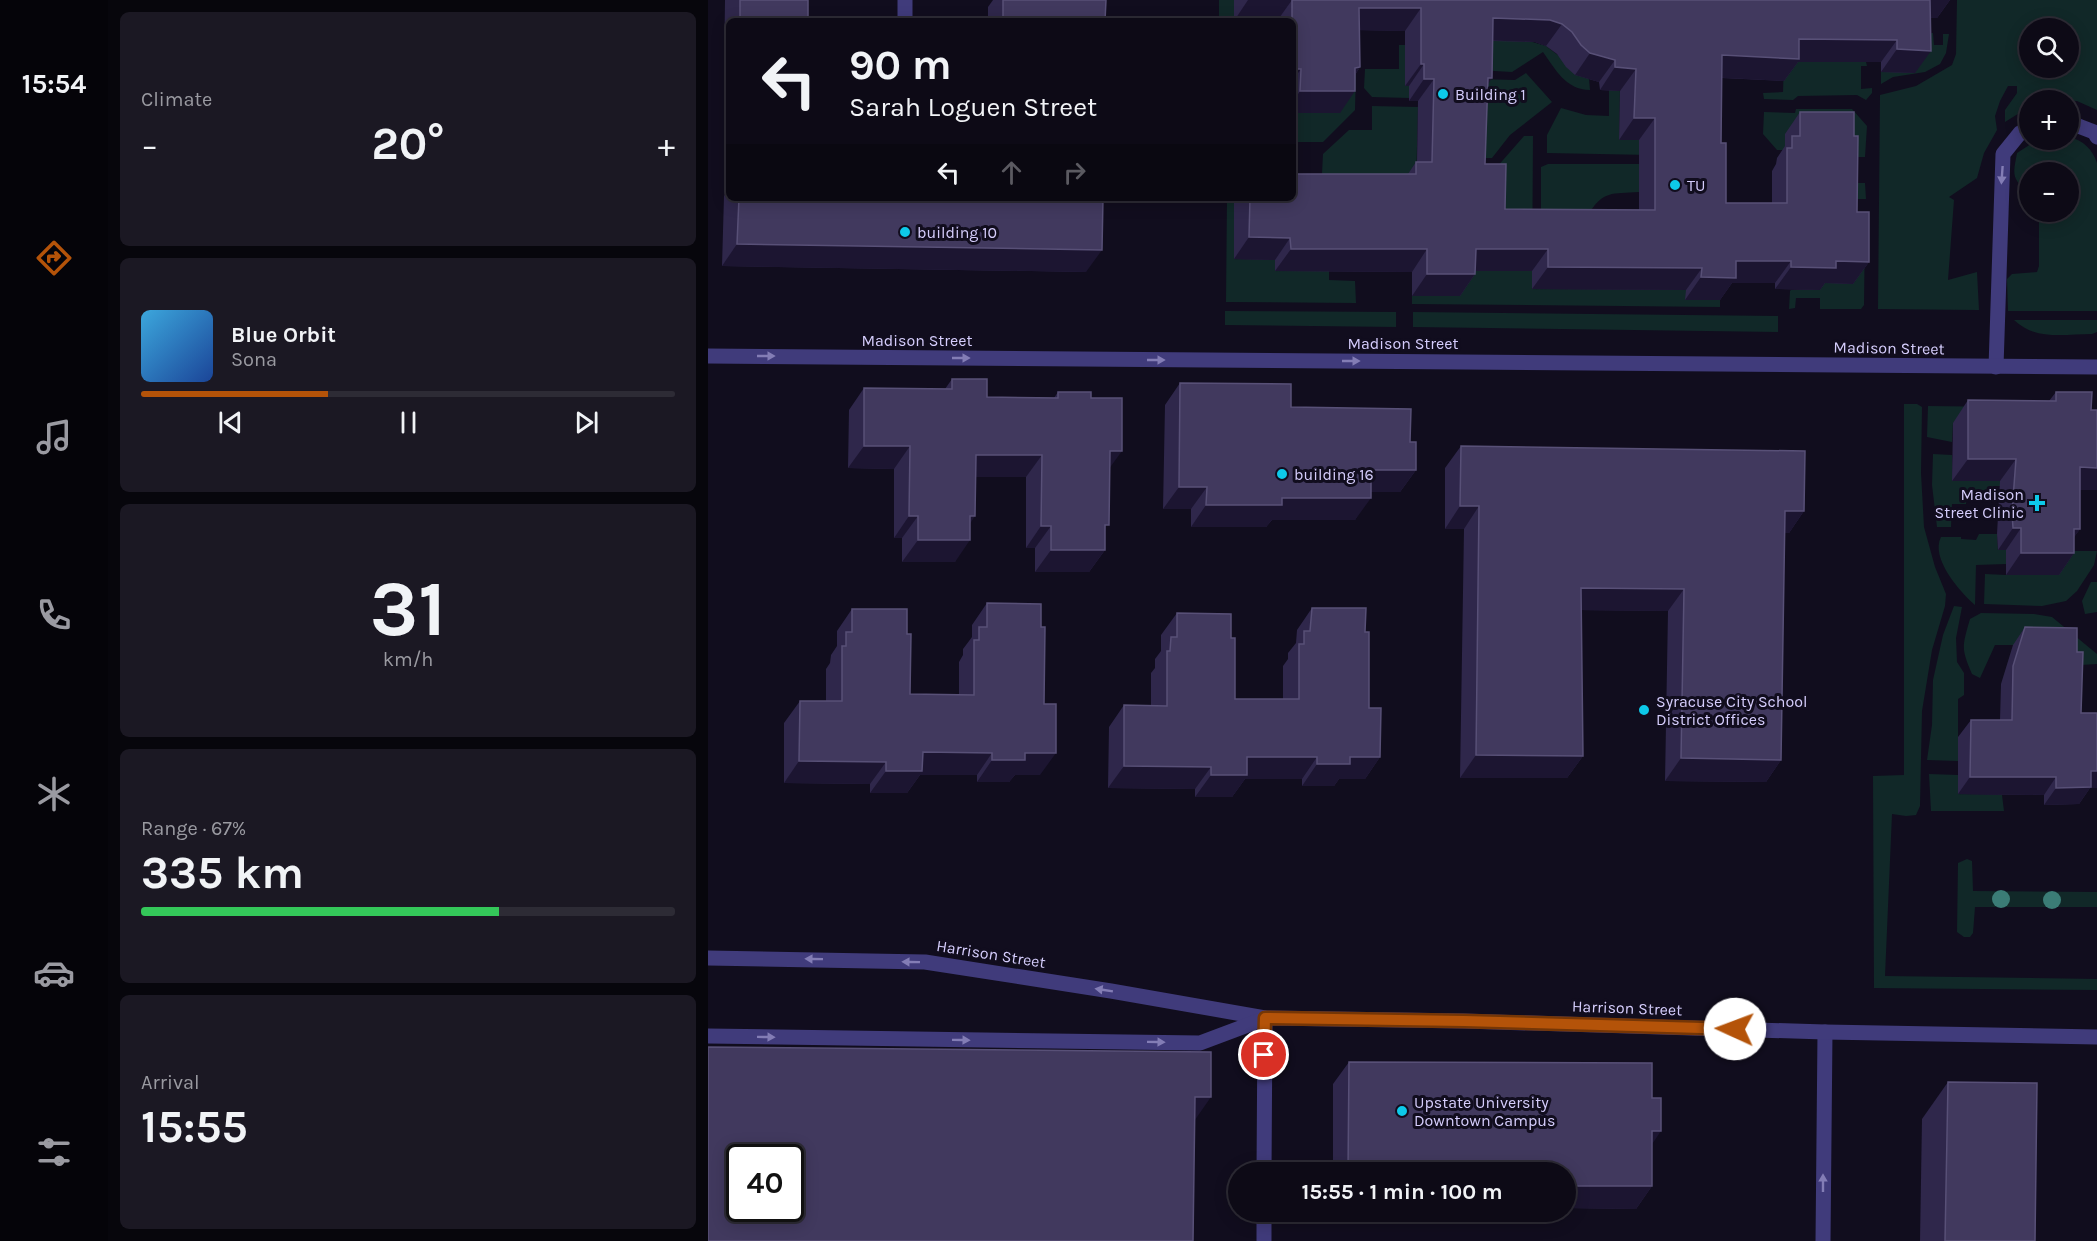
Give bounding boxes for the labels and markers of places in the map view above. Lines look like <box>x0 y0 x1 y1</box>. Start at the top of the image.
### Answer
place label: Building 1 <box>1455 85 1526 104</box>
marker: Building 1 <box>1436 87 1450 101</box>
place label: TU <box>1687 176 1705 195</box>
marker: TU <box>1668 178 1682 192</box>
place label: building 10 <box>917 223 997 242</box>
marker: building 10 <box>898 225 912 239</box>
place label: building 16 <box>1294 465 1374 484</box>
marker: building 16 <box>1275 467 1289 481</box>
place label: Madison Street Clinic <box>1935 485 2024 522</box>
marker: Madison Street Clinic <box>2028 494 2046 512</box>
place label: Syracuse City School District Offices <box>1656 692 1807 729</box>
marker: Syracuse City School District Offices <box>1637 703 1651 717</box>
pin <box>1238 1029 1289 1080</box>
place label: Upstate University Downtown Campus <box>1414 1093 1555 1130</box>
marker: Upstate University Downtown Campus <box>1395 1104 1409 1118</box>

